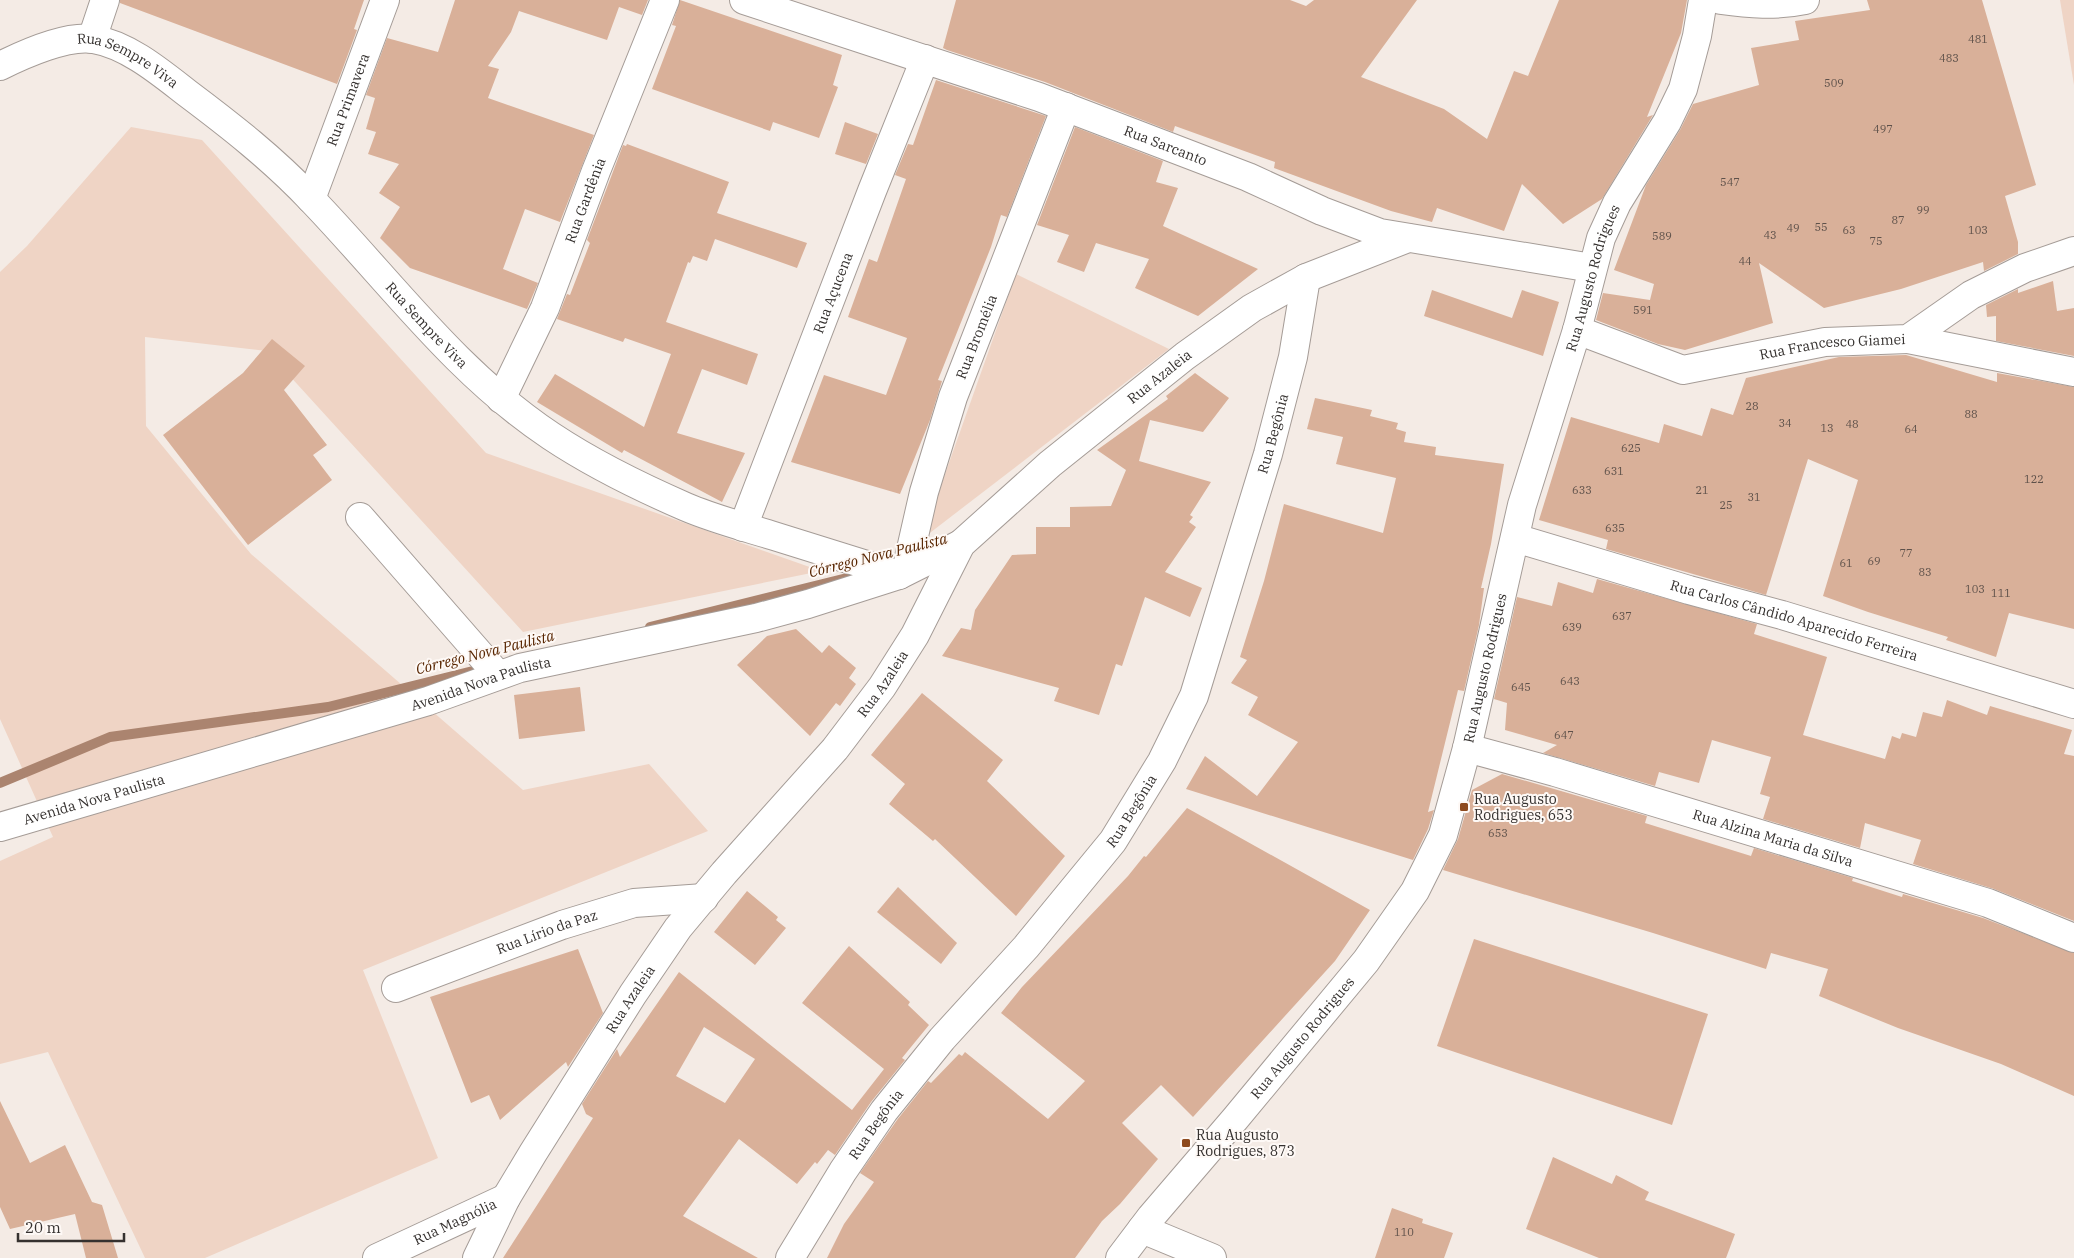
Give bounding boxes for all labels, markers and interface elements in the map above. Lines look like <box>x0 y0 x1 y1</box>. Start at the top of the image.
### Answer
street label: Rua Sempre Viva <box>77 29 182 92</box>
house number: 481 <box>1968 32 1988 46</box>
street label: Rua Primavera <box>322 50 374 149</box>
house number: 483 <box>1939 51 1959 65</box>
house number: 509 <box>1824 76 1844 90</box>
street label: Rua Sarcanto <box>1121 121 1210 170</box>
house number: 497 <box>1873 122 1893 136</box>
street label: Rua Gardênia <box>561 155 610 246</box>
house number: 547 <box>1720 175 1740 189</box>
street label: Rua Augusto Rodrigues <box>1562 201 1624 354</box>
house number: 99 <box>1916 203 1930 217</box>
house number: 87 <box>1891 213 1905 227</box>
house number: 55 <box>1814 220 1828 234</box>
house number: 49 <box>1786 221 1800 235</box>
house number: 63 <box>1842 223 1856 237</box>
house number: 103 <box>1968 223 1988 237</box>
house number: 43 <box>1763 228 1777 242</box>
house number: 589 <box>1652 229 1672 243</box>
house number: 75 <box>1869 234 1883 248</box>
street label: Rua Açucena <box>809 249 857 336</box>
house number: 44 <box>1738 254 1752 268</box>
street label: Rua Sempre Viva <box>382 278 472 372</box>
street label: Rua Bromélia <box>952 291 1001 382</box>
house number: 591 <box>1633 303 1653 317</box>
street label: Rua Francesco Giamei <box>1758 330 1906 364</box>
street label: Rua Azaleia <box>1124 345 1195 408</box>
street label: Rua Begônia <box>1253 391 1292 476</box>
house number: 28 <box>1745 399 1759 413</box>
house number: 88 <box>1964 407 1978 421</box>
house number: 34 <box>1778 416 1792 430</box>
house number: 48 <box>1845 417 1859 431</box>
house number: 13 <box>1820 421 1834 435</box>
house number: 64 <box>1904 422 1918 436</box>
house number: 625 <box>1621 441 1641 455</box>
house number: 631 <box>1604 464 1624 478</box>
house number: 122 <box>2024 472 2044 486</box>
house number: 633 <box>1572 483 1592 497</box>
house number: 21 <box>1695 483 1709 497</box>
house number: 31 <box>1747 490 1761 504</box>
house number: 25 <box>1719 498 1733 512</box>
house number: 635 <box>1605 521 1625 535</box>
water label: Córrego Nova Paulista <box>807 528 950 581</box>
house number: 77 <box>1899 546 1913 560</box>
house number: 69 <box>1867 554 1881 568</box>
house number: 61 <box>1839 556 1853 570</box>
house number: 83 <box>1918 565 1932 579</box>
street label: Rua Carlos Cândido Aparecido Ferreira <box>1668 576 1920 665</box>
house number: 103 <box>1965 582 1985 596</box>
house number: 111 <box>1991 586 2011 600</box>
street label: Rua Augusto Rodrigues <box>1459 591 1511 745</box>
house number: 637 <box>1612 609 1632 623</box>
house number: 639 <box>1562 620 1582 634</box>
water label: Córrego Nova Paulista <box>414 625 557 678</box>
street label: Rua Azaleia <box>853 647 912 721</box>
street label: Avenida Nova Paulista <box>409 653 553 715</box>
house number: 643 <box>1560 674 1580 688</box>
house number: 645 <box>1511 680 1531 694</box>
house number: 647 <box>1554 728 1574 742</box>
street label: Avenida Nova Paulista <box>21 770 167 829</box>
street label: Rua Begônia <box>1102 771 1161 851</box>
place label: Rua Augusto Rodrigues, 653 <box>1474 790 1573 824</box>
marker: Rua Augusto Rodrigues, 653 <box>1458 801 1470 813</box>
street label: Rua Alzina Maria da Silva <box>1691 805 1856 871</box>
house number: 653 <box>1488 826 1508 840</box>
street label: Rua Lírio da Paz <box>494 906 600 958</box>
street label: Rua Azaleia <box>602 962 659 1037</box>
street label: Rua Augusto Rodrigues <box>1247 973 1358 1102</box>
street label: Rua Begônia <box>845 1085 907 1163</box>
place label: Rua Augusto Rodrigues, 873 <box>1196 1126 1295 1160</box>
marker: Rua Augusto Rodrigues, 873 <box>1180 1137 1192 1149</box>
street label: Rua Magnólia <box>411 1195 500 1249</box>
scale bar <box>18 1210 124 1242</box>
text: 20 m <box>25 1218 61 1237</box>
house number: 110 <box>1394 1225 1414 1239</box>

